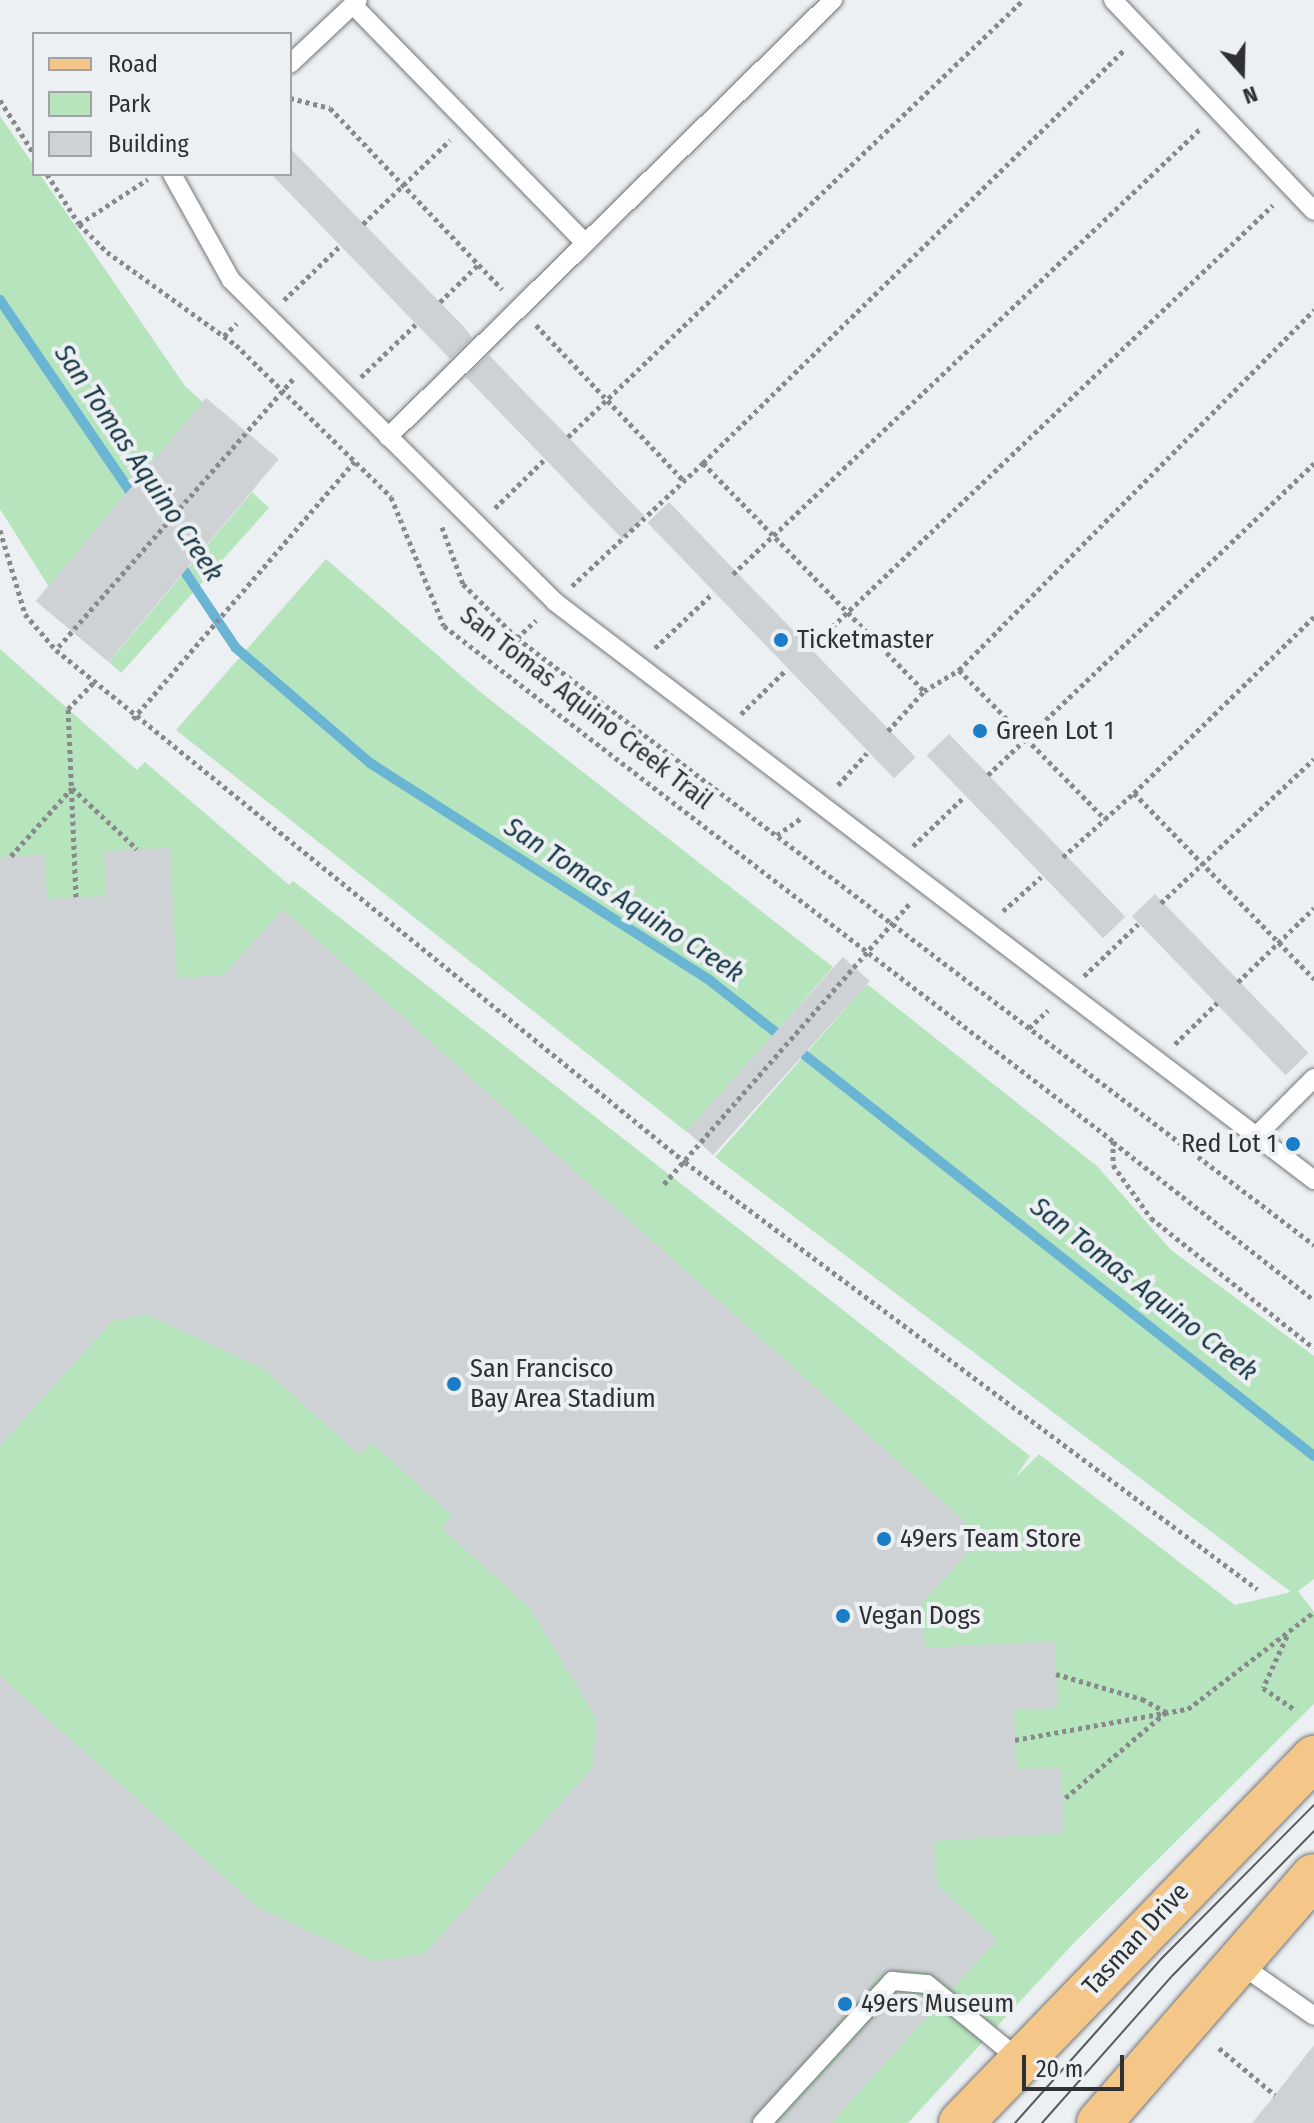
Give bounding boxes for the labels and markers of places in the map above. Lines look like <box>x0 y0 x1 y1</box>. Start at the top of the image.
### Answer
place label: Ticketmaster <box>797 624 934 656</box>
marker: Ticketmaster <box>772 631 790 649</box>
place label: Green Lot 1 <box>996 715 1114 747</box>
marker: Green Lot 1 <box>971 722 989 740</box>
place label: Red Lot 1 <box>1181 1128 1277 1160</box>
marker: Red Lot 1 <box>1284 1135 1302 1153</box>
place label: San Francisco Bay Area Stadium <box>470 1353 656 1414</box>
marker: San Francisco Bay Area Stadium <box>445 1375 463 1393</box>
place label: 49ers Team Store <box>900 1523 1081 1555</box>
marker: 49ers Team Store <box>875 1530 893 1548</box>
place label: Vegan Dogs <box>859 1600 981 1632</box>
marker: Vegan Dogs <box>834 1607 852 1625</box>
place label: 49ers Museum <box>861 1988 1014 2020</box>
marker: 49ers Museum <box>836 1995 854 2013</box>

